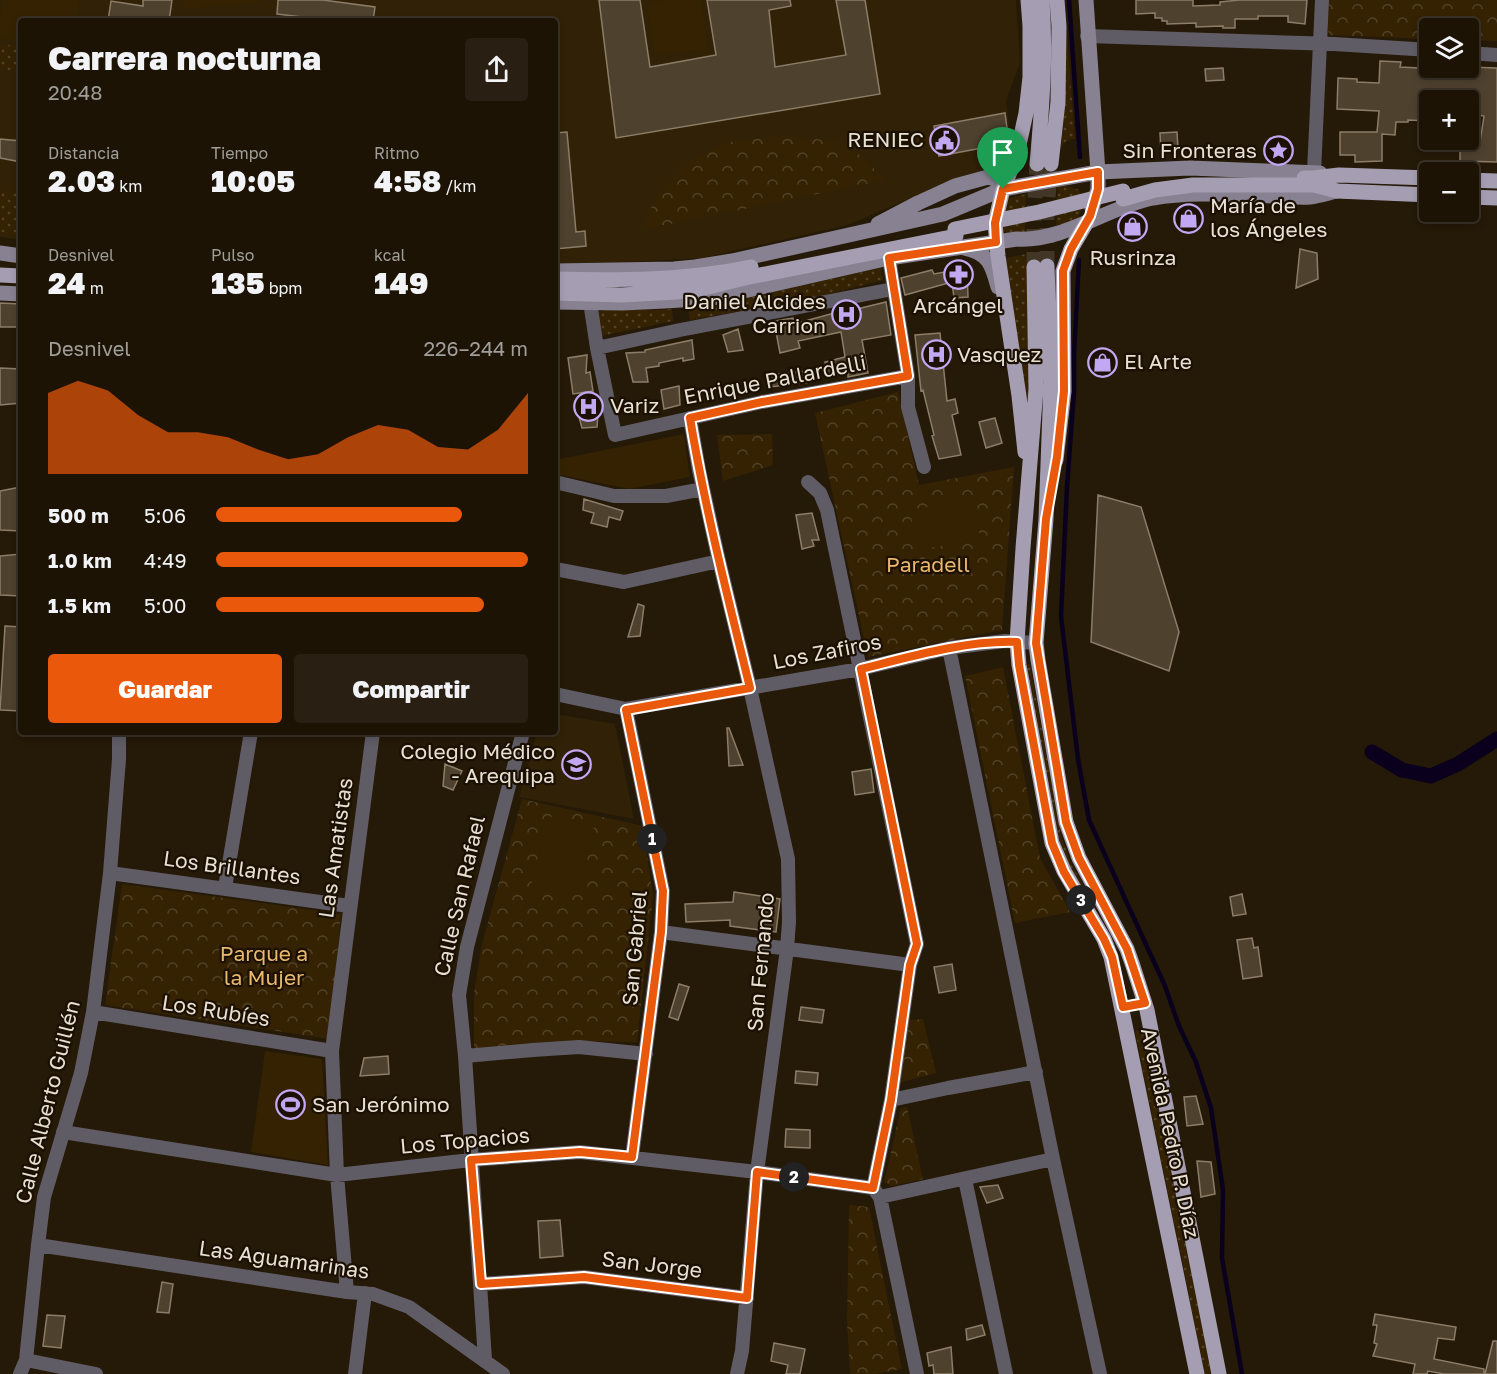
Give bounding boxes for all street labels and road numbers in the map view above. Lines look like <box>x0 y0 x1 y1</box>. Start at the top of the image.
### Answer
street label: Enrique Pallardelli <box>681 349 868 409</box>
street label: Los Zafiros <box>770 628 883 674</box>
street label: Las Amatistas <box>312 776 358 920</box>
street label: Calle San Rafael <box>428 813 490 979</box>
street label: Los Brillantes <box>162 845 302 890</box>
street label: San Gabriel <box>616 889 652 1007</box>
street label: San Fernando <box>741 891 779 1032</box>
street label: Los Rubíes <box>160 989 272 1031</box>
street label: Calle Alberto Guillén <box>9 997 85 1206</box>
street label: Avenida Pedro P. Díaz <box>1136 1025 1206 1240</box>
street label: Los Topacios <box>399 1121 531 1159</box>
street label: Las Aguamarinas <box>197 1234 371 1284</box>
street label: San Jorge <box>601 1245 704 1283</box>

